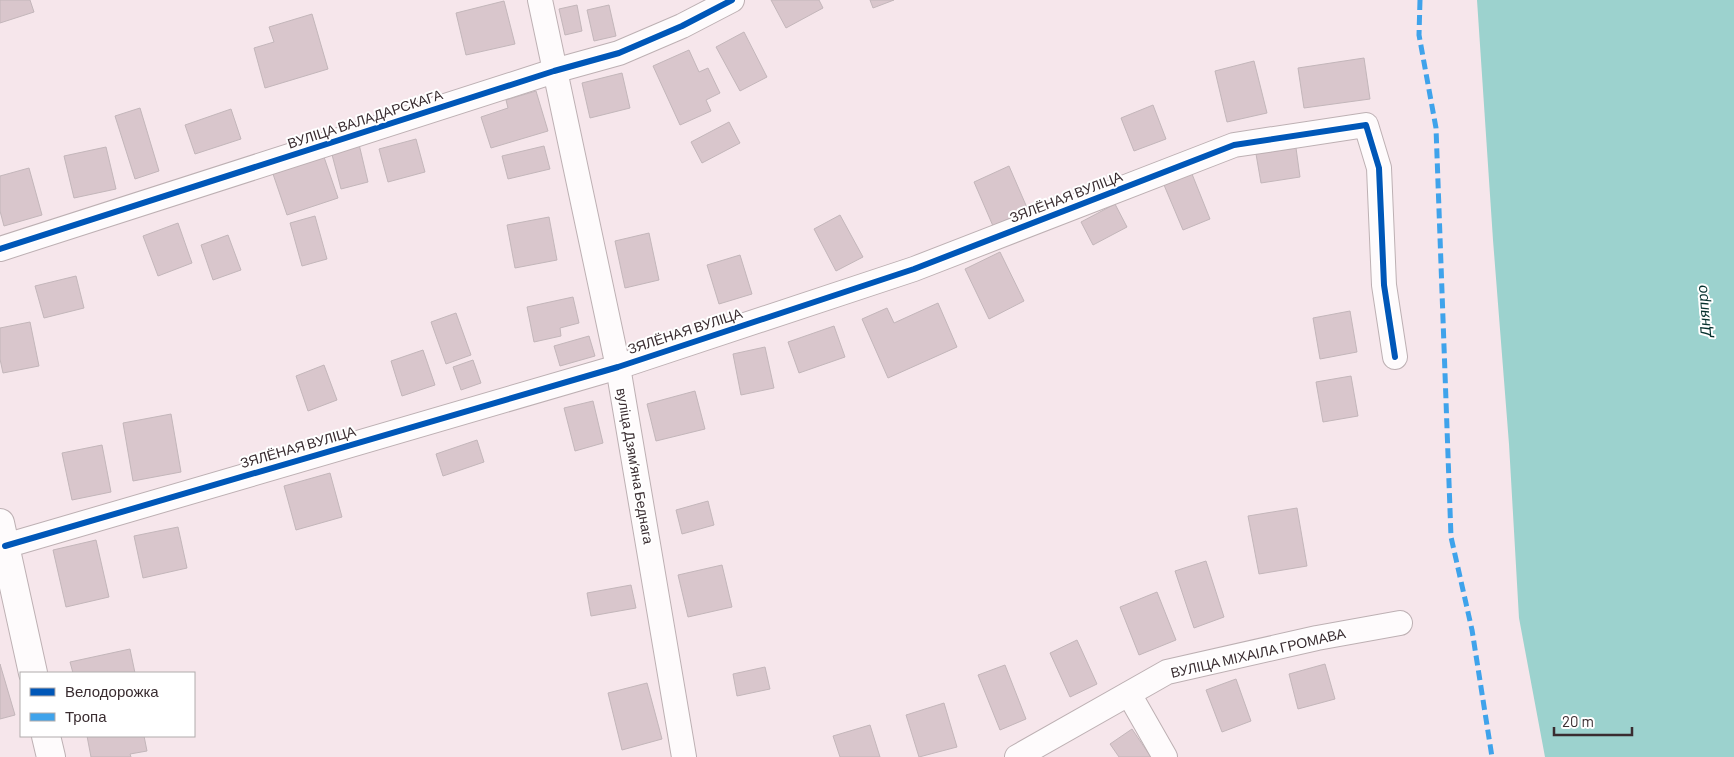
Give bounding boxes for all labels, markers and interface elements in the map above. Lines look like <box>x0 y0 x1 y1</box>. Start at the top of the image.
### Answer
street label: ВУЛІЦА ВАЛАДАРСКАГА <box>285 85 445 152</box>
street label: ЗЯЛЁНАЯ ВУЛІЦА <box>1007 167 1125 226</box>
water label: Дняпро <box>1692 285 1714 340</box>
street label: ЗЯЛЁНАЯ ВУЛІЦА <box>625 304 745 357</box>
street label: вуліца Дзямʼяна Беднага <box>613 387 658 545</box>
street label: ЗЯЛЁНАЯ ВУЛІЦА <box>238 422 358 471</box>
street label: ВУЛІЦА МІХАІЛА ГРОМАВА <box>1169 624 1348 681</box>
legend <box>20 672 195 737</box>
text: Велодорожка <box>65 682 159 700</box>
scale bar <box>1554 704 1632 736</box>
text: Тропа <box>65 707 107 725</box>
text: 20 m <box>1562 712 1594 730</box>

